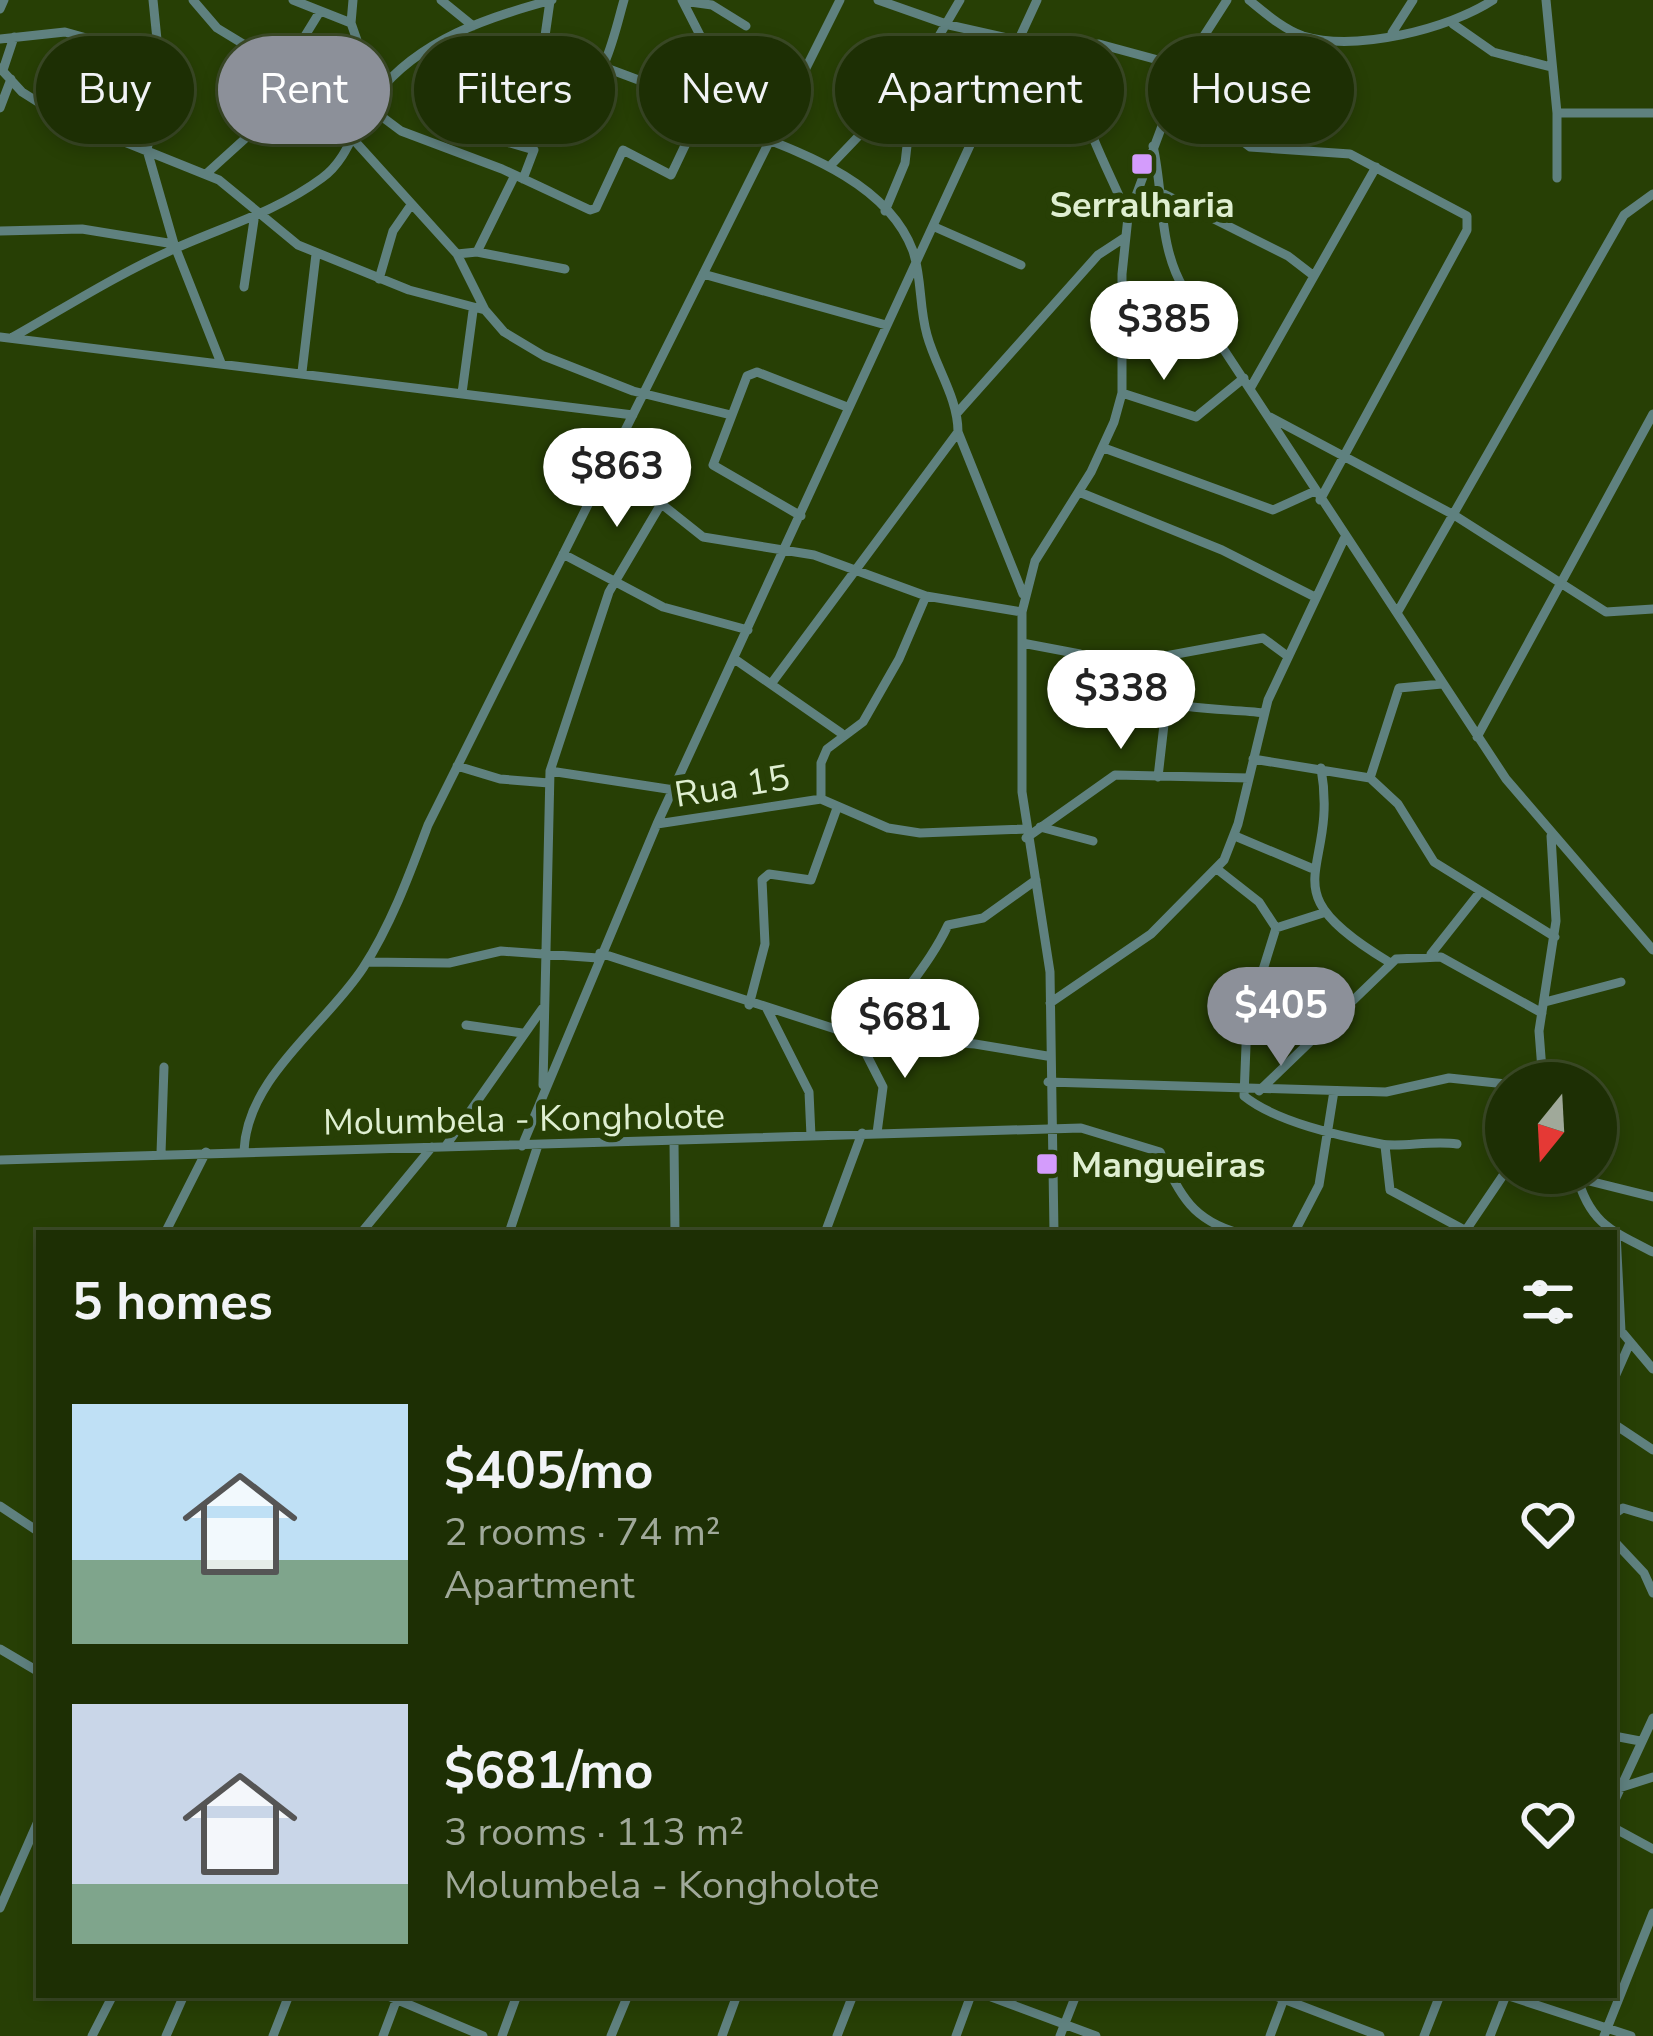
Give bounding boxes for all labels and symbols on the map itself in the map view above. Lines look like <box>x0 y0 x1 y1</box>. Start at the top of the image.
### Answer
marker: Serralharia <box>1129 151 1155 177</box>
place label: Serralharia <box>1049 181 1235 230</box>
pin: $385 <box>1093 281 1235 383</box>
pin: $863 <box>546 428 688 530</box>
pin: $338 <box>1050 650 1192 752</box>
street label: Rua 15 <box>671 753 793 820</box>
pin: $405 <box>1210 967 1352 1069</box>
pin: $681 <box>834 979 976 1081</box>
north arrow <box>1485 1062 1617 1194</box>
street label: Molumbela - Kongholote <box>323 1091 725 1148</box>
place label: Mangueiras <box>1071 1141 1265 1190</box>
marker: Mangueiras <box>1034 1151 1060 1177</box>

